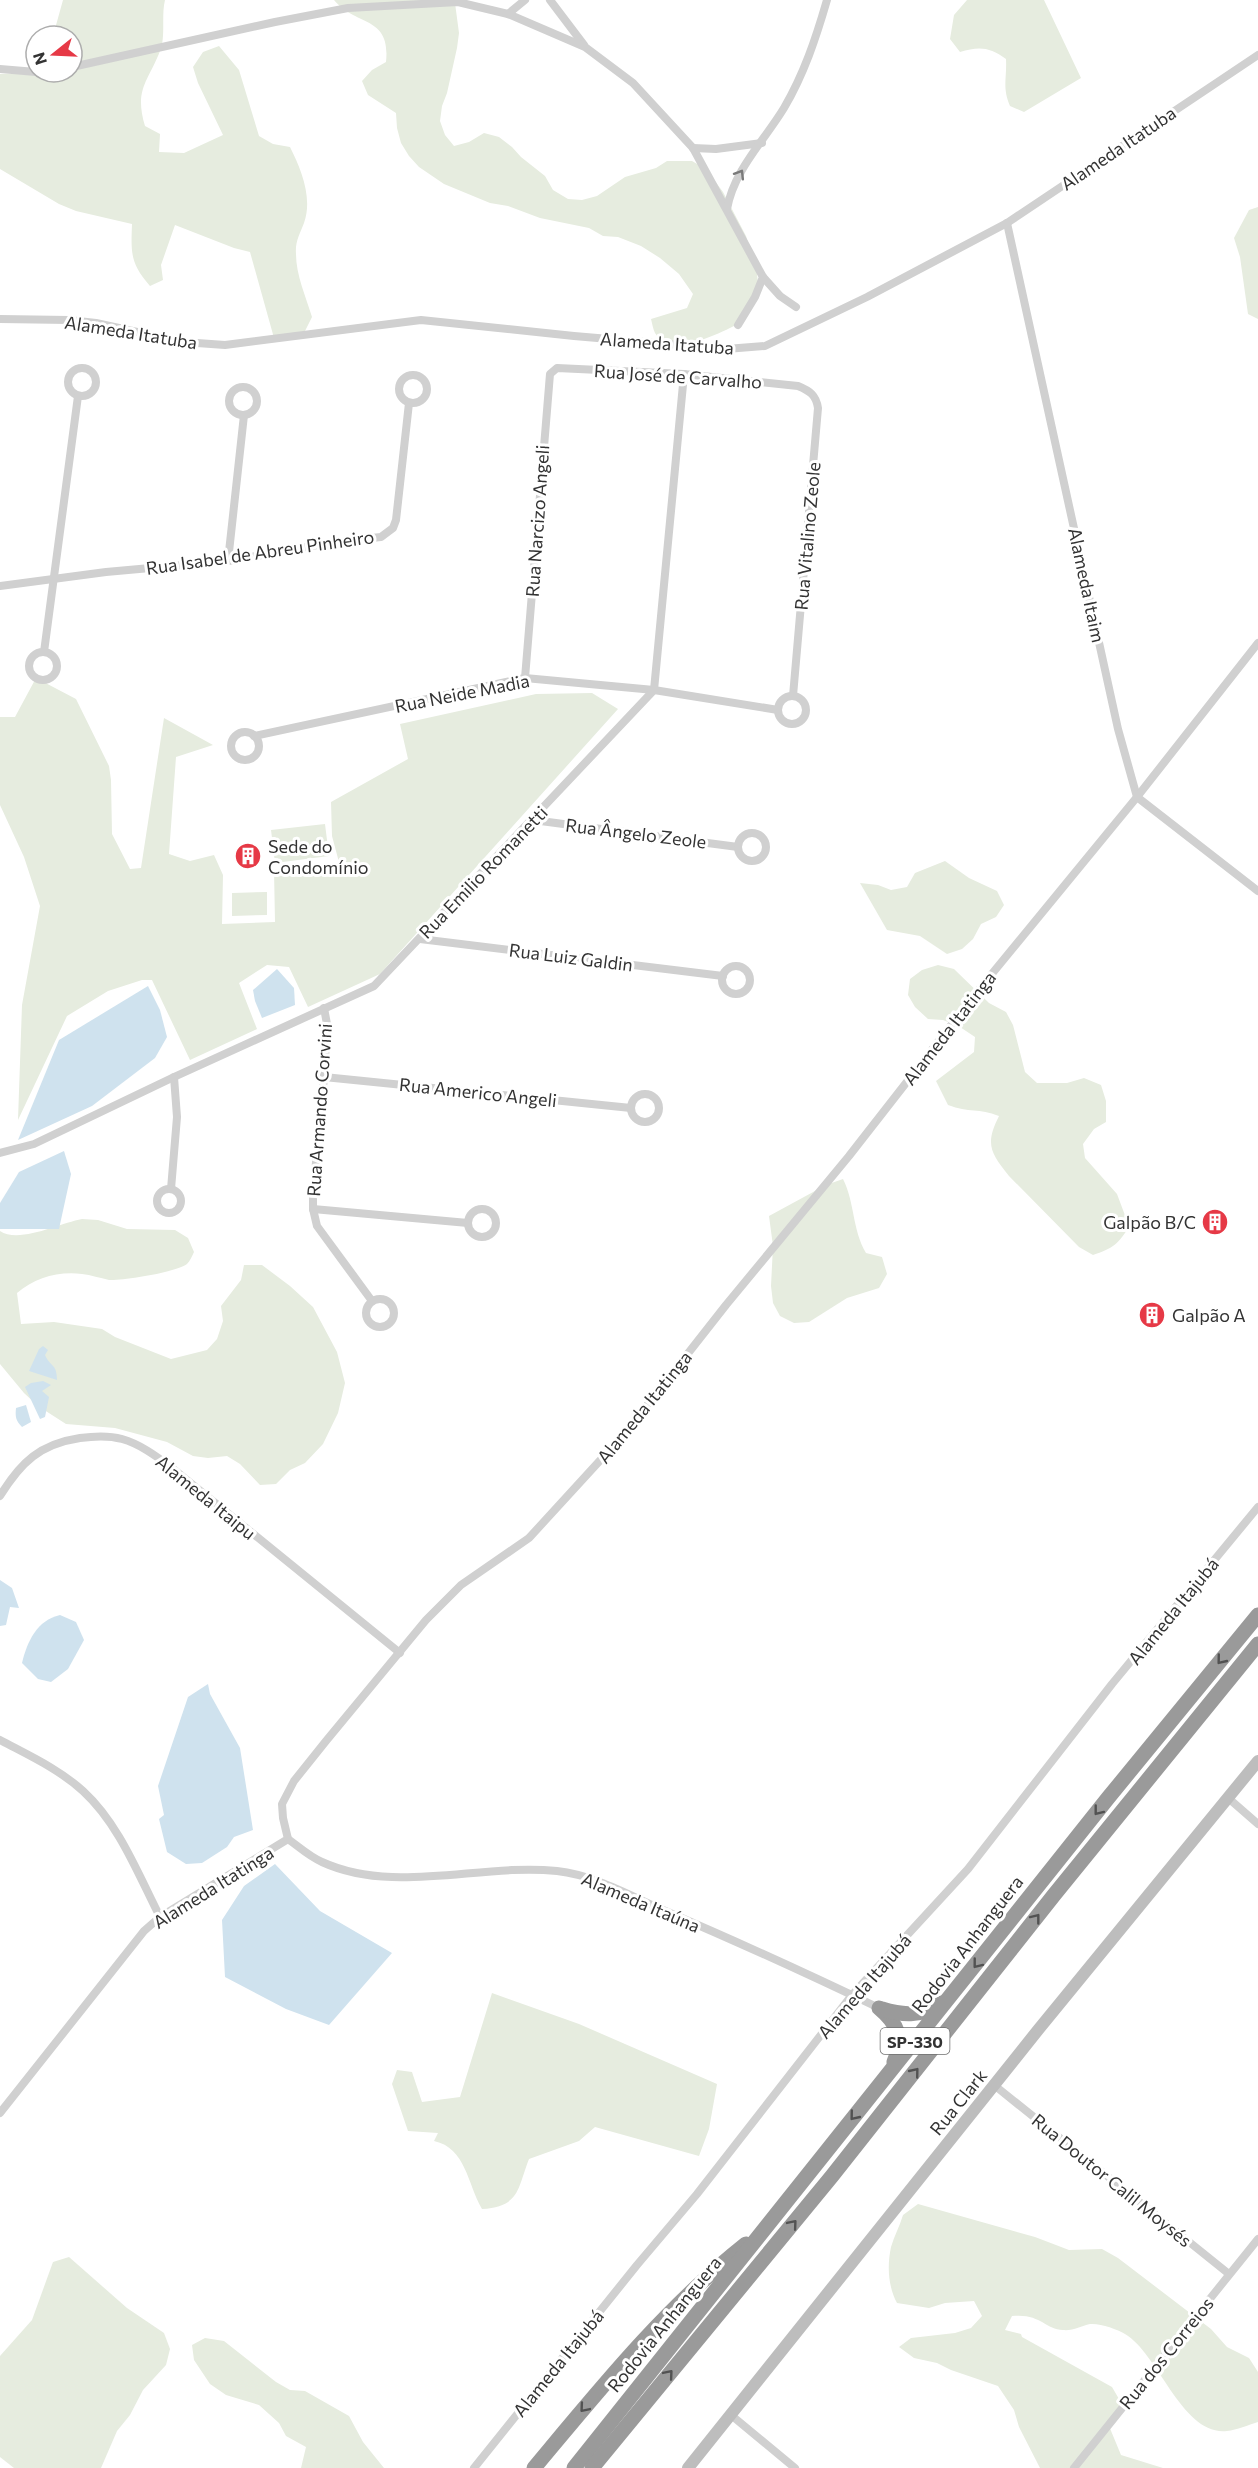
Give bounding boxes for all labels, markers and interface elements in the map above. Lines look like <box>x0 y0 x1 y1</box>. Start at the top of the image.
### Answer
north arrow <box>24 24 84 84</box>
text: N <box>28 50 50 67</box>
street label: Alameda Itatuba <box>1056 101 1180 195</box>
one-way arrow <box>733 170 745 180</box>
street label: Alameda Itatuba <box>63 311 199 353</box>
street label: Alameda Itatuba <box>599 327 735 359</box>
street label: Rua José de Carvalho <box>593 359 763 393</box>
street label: Rua Narcizo Angeli <box>521 444 553 598</box>
street label: Rua Vitalino Zeole <box>790 461 824 611</box>
street label: Rua Isabel de Abreu Pinheiro <box>144 525 376 579</box>
street label: Alameda Itaim <box>1064 525 1110 645</box>
street label: Rua Neide Madia <box>393 669 531 717</box>
street label: Rua Emilio Romanetti <box>414 801 552 943</box>
street label: Rua Ângelo Zeole <box>564 813 708 853</box>
place label: Sede do Condomínio <box>268 835 369 878</box>
building icon: Sede do Condomínio <box>233 841 263 871</box>
street label: Rua Luiz Galdin <box>508 938 634 976</box>
street label: Alameda Itatinga <box>898 967 1000 1089</box>
street label: Rua Armando Corvini <box>302 1023 336 1197</box>
street label: Rua Americo Angeli <box>398 1073 558 1111</box>
building icon: Galpão B/C <box>1200 1207 1230 1237</box>
place label: Galpão B/C <box>1103 1211 1196 1233</box>
building icon: Galpão A <box>1137 1300 1167 1330</box>
place label: Galpão A <box>1172 1304 1246 1326</box>
street label: Alameda Itatinga <box>592 1346 696 1468</box>
street label: Alameda Itaipu <box>152 1450 260 1544</box>
street label: Alameda Itajubá <box>1123 1553 1223 1669</box>
one-way arrow <box>1217 1653 1228 1664</box>
one-way arrow <box>1094 1804 1105 1815</box>
street label: Alameda Itatinga <box>149 1841 277 1933</box>
street label: Alameda Itaúna <box>578 1867 704 1937</box>
street label: Rodovia Anhanguera <box>907 1871 1027 2017</box>
one-way arrow <box>1028 1914 1039 1925</box>
street label: Alameda Itajubá <box>813 1929 915 2043</box>
one-way arrow <box>973 1957 984 1968</box>
road number: SP-330 <box>880 2028 950 2054</box>
street label: Rua Clark <box>925 2065 991 2139</box>
one-way arrow <box>908 2068 919 2079</box>
one-way arrow <box>851 2109 862 2120</box>
street label: Rua Doutor Calil Moysés <box>1028 2109 1196 2251</box>
one-way arrow <box>786 2220 797 2231</box>
street label: Rodovia Anhanguera <box>602 2252 726 2396</box>
street label: Rua dos Correios <box>1114 2293 1218 2413</box>
street label: Alameda Itajubá <box>508 2305 608 2421</box>
one-way arrow <box>661 2370 672 2381</box>
one-way arrow <box>580 2401 591 2412</box>

